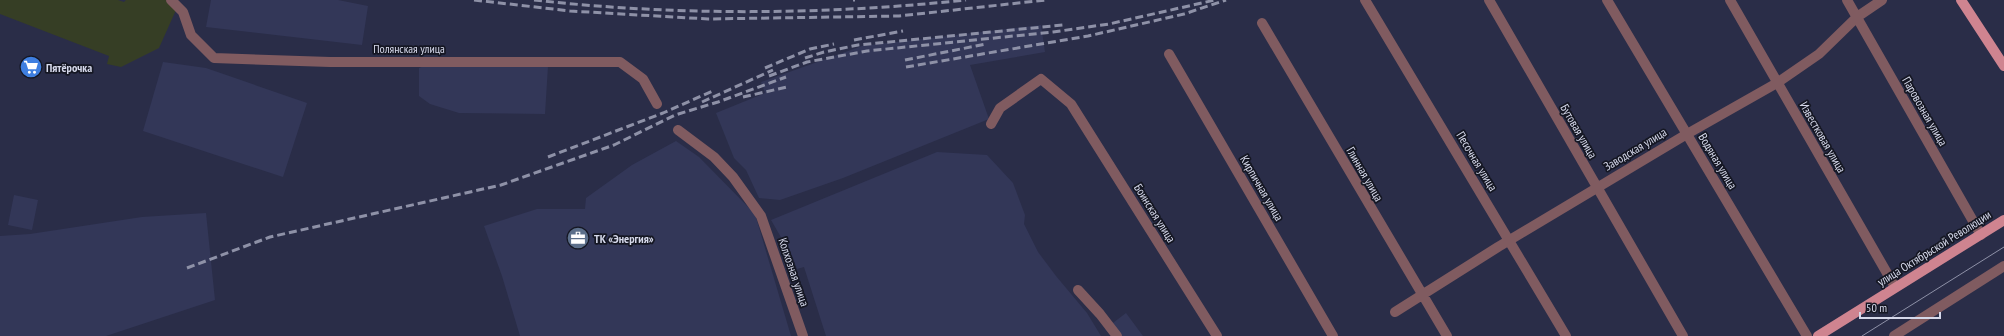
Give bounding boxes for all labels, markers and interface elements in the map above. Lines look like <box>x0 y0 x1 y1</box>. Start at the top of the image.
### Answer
street label: Полянская улица <box>373 41 445 56</box>
supermarket icon: Пятёрочка <box>18 54 44 80</box>
place label: Пятёрочка <box>46 60 92 75</box>
street label: Паровозная улица <box>1899 74 1951 148</box>
street label: Известковая улица <box>1797 99 1849 175</box>
street label: Бутовая улица <box>1557 101 1601 161</box>
street label: Заводская улица <box>1601 124 1669 174</box>
street label: Песочная улица <box>1453 128 1501 194</box>
street label: Водяная улица <box>1695 130 1741 192</box>
street label: Глинная улица <box>1343 144 1387 204</box>
street label: Кирпичная улица <box>1237 152 1287 224</box>
street label: Боинская улица <box>1131 181 1179 245</box>
street label: улица Октябрьской Революции <box>1874 207 1994 289</box>
office icon: ТК «Энергия» <box>565 225 591 251</box>
place label: ТК «Энергия» <box>594 231 654 246</box>
street label: Колхозная улица <box>775 236 813 308</box>
scale bar <box>1860 294 1940 320</box>
text: 50 m <box>1866 300 1887 315</box>

